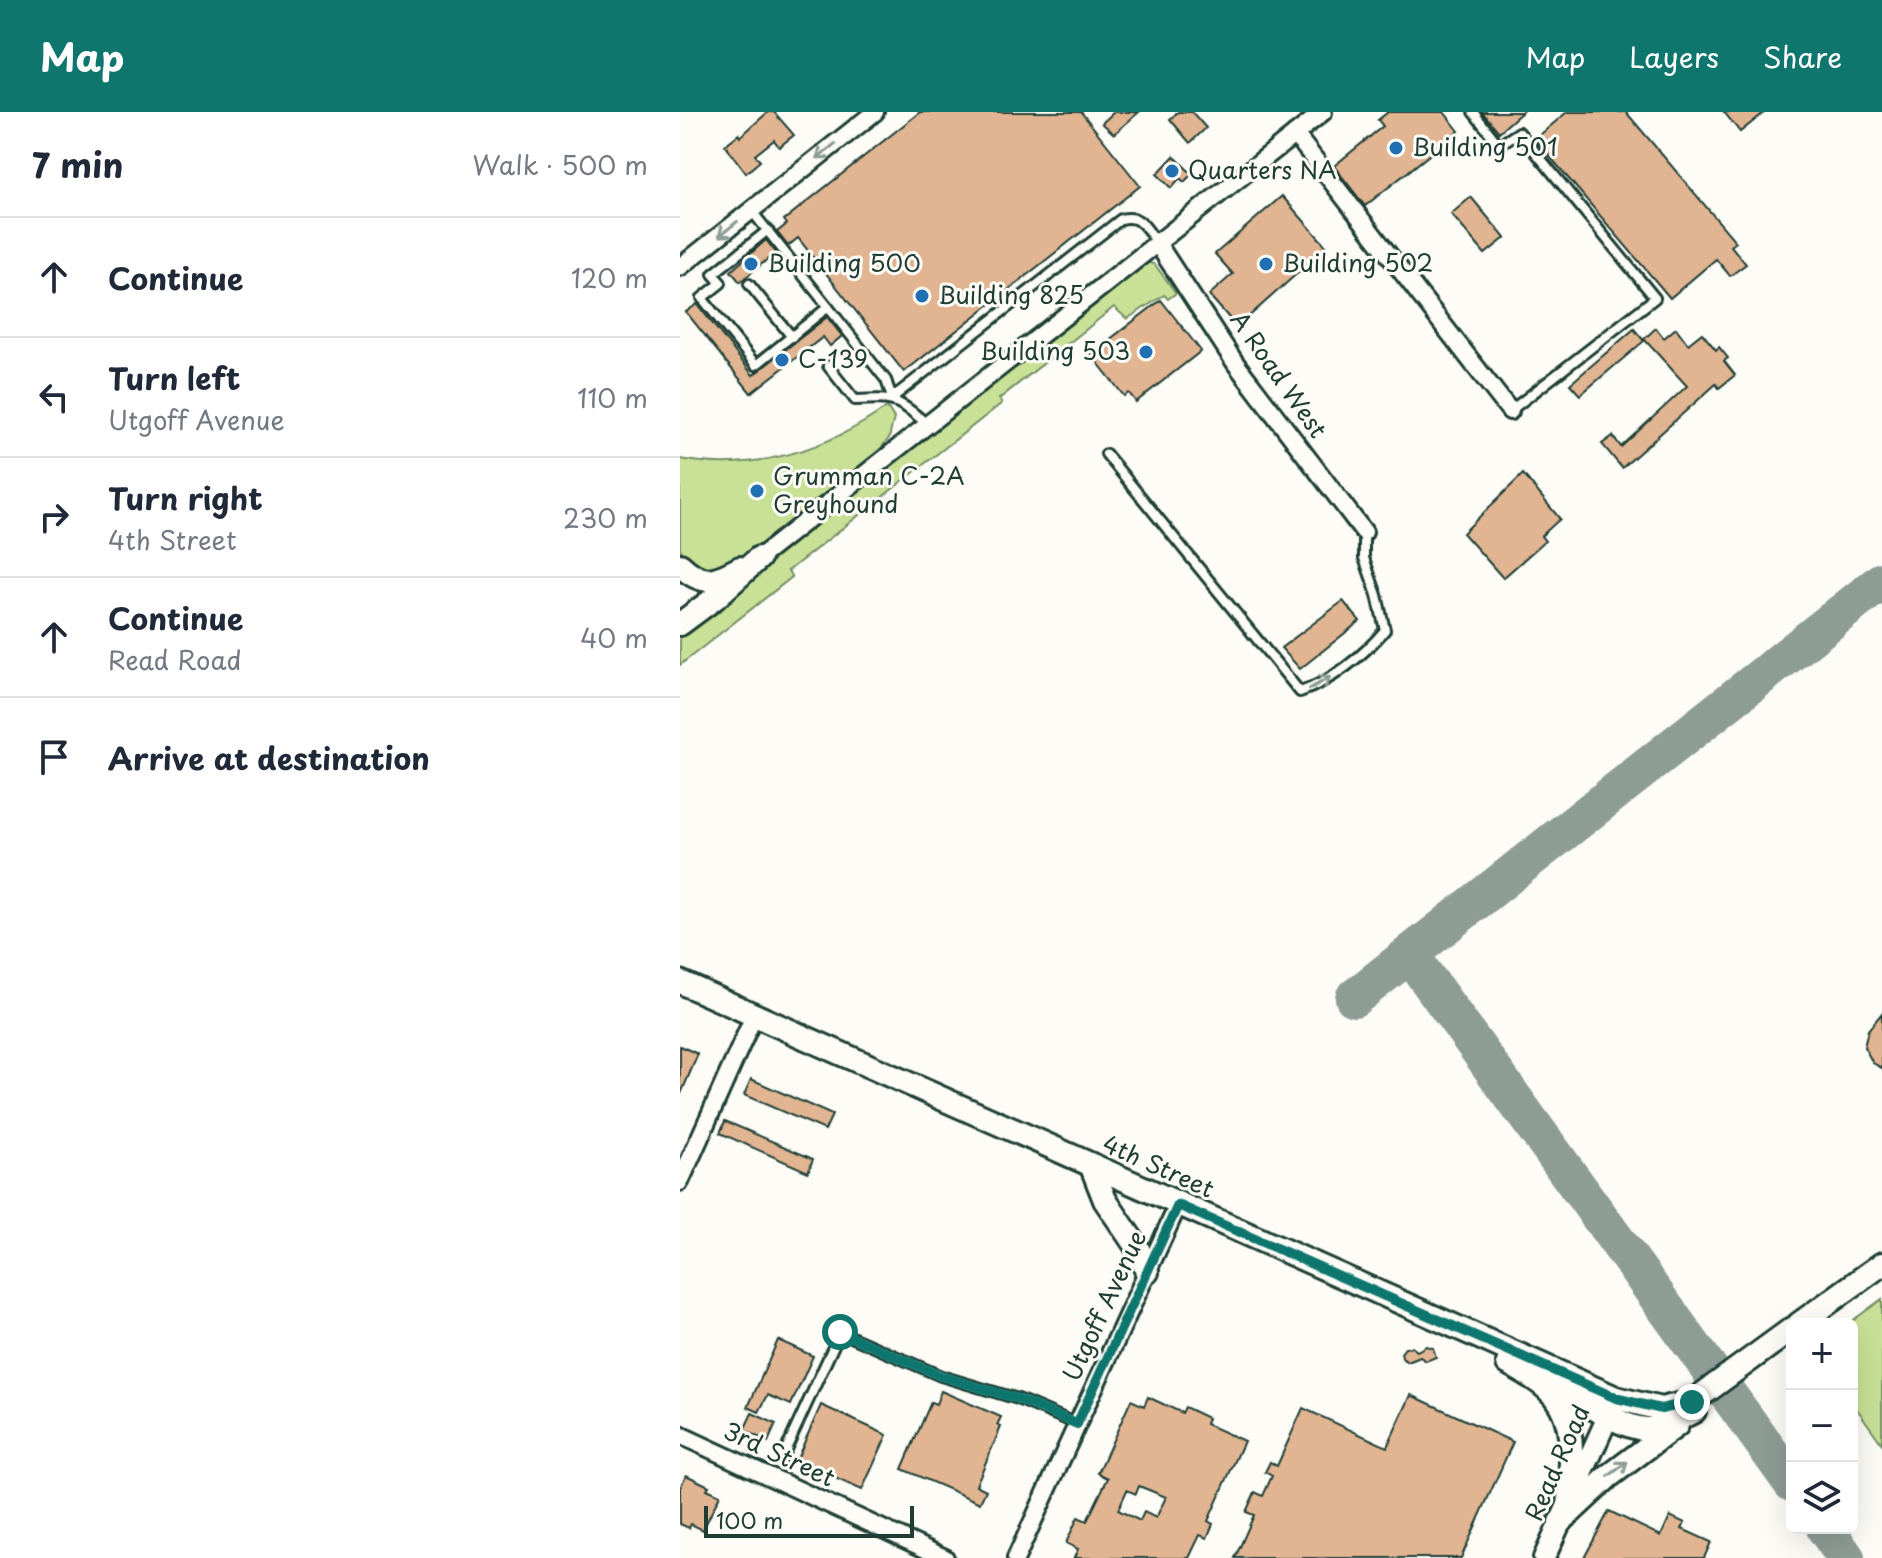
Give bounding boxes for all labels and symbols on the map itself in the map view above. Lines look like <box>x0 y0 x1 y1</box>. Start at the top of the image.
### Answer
place label: Building 501 <box>1412 128 1558 164</box>
marker: Building 501 <box>1387 139 1405 157</box>
one-way arrow <box>816 143 837 160</box>
place label: Quarters NA <box>1188 151 1337 187</box>
marker: Quarters NA <box>1163 162 1181 180</box>
one-way arrow <box>718 220 739 238</box>
place label: Building 500 <box>767 244 921 280</box>
place label: Building 502 <box>1282 244 1433 280</box>
marker: Building 500 <box>742 255 760 273</box>
marker: Building 502 <box>1257 255 1275 273</box>
place label: Building 825 <box>938 276 1084 312</box>
marker: Building 825 <box>913 287 931 305</box>
street label: A Road West <box>1223 303 1337 445</box>
place label: Building 503 <box>980 332 1130 368</box>
place label: C-139 <box>798 340 868 376</box>
marker: Building 503 <box>1137 343 1155 361</box>
marker: C-139 <box>773 351 791 369</box>
place label: Grumman C-2A Greyhound <box>773 457 965 521</box>
marker: Grumman C-2A Greyhound <box>748 482 766 500</box>
one-way arrow <box>1308 675 1331 691</box>
street label: 4th Street <box>1097 1125 1221 1206</box>
street label: Utgoff Avenue <box>1052 1224 1154 1387</box>
route start <box>822 1314 858 1350</box>
route end <box>1674 1384 1710 1420</box>
street label: Read Road <box>1515 1398 1598 1526</box>
street label: 3rd Street <box>718 1412 842 1495</box>
one-way arrow <box>1607 1461 1628 1478</box>
scale bar <box>704 1502 914 1538</box>

